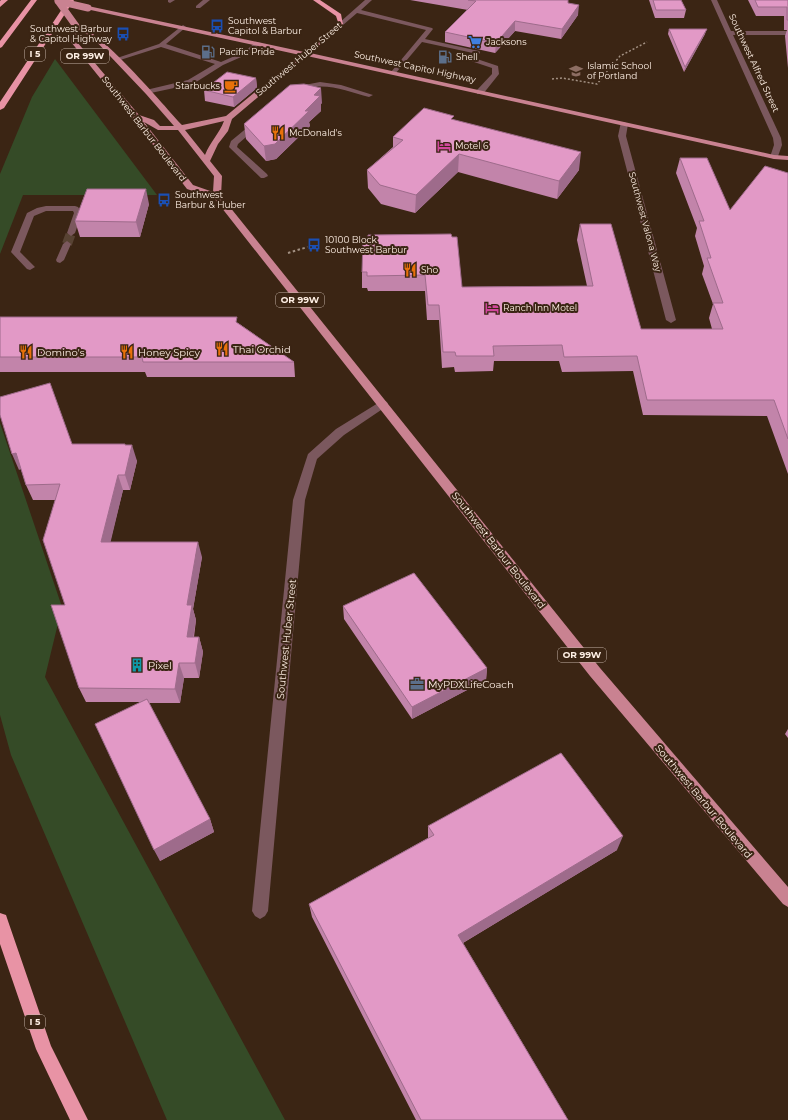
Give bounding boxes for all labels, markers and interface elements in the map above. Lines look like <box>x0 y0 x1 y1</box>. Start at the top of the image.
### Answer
street label: Southwest Alfred Street <box>727 12 782 114</box>
place label: Southwest Capitol & Barbur <box>228 15 302 36</box>
bus stop icon: Southwest Capitol & Barbur <box>209 18 225 34</box>
street label: Southwest Huber Street <box>254 19 344 98</box>
place label: Southwest Barbur & Capitol Highway <box>30 23 112 44</box>
bus stop icon: Southwest Barbur & Capitol Highway <box>115 26 131 42</box>
supermarket icon: Jacksons <box>467 34 483 50</box>
place label: Jacksons <box>485 36 527 47</box>
fuel station icon: Pacific Pride <box>200 44 216 60</box>
place label: Pacific Pride <box>219 46 275 57</box>
road number: I 5 <box>25 47 45 61</box>
street label: Southwest Capitol Highway <box>353 48 477 85</box>
road number: OR 99W <box>61 49 109 63</box>
fuel station icon: Shell <box>437 49 453 65</box>
place label: Shell <box>456 51 478 62</box>
place label: Islamic School of Portland <box>587 60 652 81</box>
school or university icon: Islamic School of Portland <box>568 63 584 79</box>
street label: Southwest Barbur Boulevard <box>100 74 189 183</box>
cafe icon: Starbucks <box>223 78 239 94</box>
place label: Starbucks <box>175 80 221 91</box>
restaurant icon: McDonald's <box>270 125 286 141</box>
place label: McDonald's <box>289 127 342 138</box>
hotel icon: Motel 6 <box>436 138 452 154</box>
place label: Motel 6 <box>455 140 489 151</box>
street label: Southwest Valona Way <box>627 171 664 273</box>
place label: Southwest Barbur & Huber <box>175 189 246 210</box>
bus stop icon: Southwest Barbur & Huber <box>156 192 172 208</box>
place label: 10100 Block Southwest Barbur <box>325 234 407 255</box>
bus stop icon: 10100 Block Southwest Barbur <box>306 237 322 253</box>
restaurant icon: Sho <box>402 262 418 278</box>
place label: Sho <box>421 264 439 275</box>
road number: OR 99W <box>276 293 324 307</box>
hotel icon: Ranch Inn Motel <box>484 300 500 316</box>
place label: Ranch Inn Motel <box>503 302 577 313</box>
restaurant icon: Thai Orchid <box>214 341 230 357</box>
place label: Thai Orchid <box>233 343 291 356</box>
restaurant icon: Domino's <box>18 344 34 360</box>
restaurant icon: Honey Spicy <box>119 344 135 360</box>
place label: Domino's <box>37 346 85 359</box>
place label: Honey Spicy <box>138 346 200 359</box>
street label: Southwest Barbur Boulevard <box>449 489 548 611</box>
street label: Southwest Huber Street <box>274 578 299 700</box>
road number: OR 99W <box>558 648 606 662</box>
building icon: Pixel <box>129 657 145 673</box>
place label: Pixel <box>148 659 172 672</box>
office icon: MyPDXLifeCoach <box>409 676 425 692</box>
place label: MyPDXLifeCoach <box>428 678 514 691</box>
street label: Southwest Barbur Boulevard <box>652 742 755 861</box>
road number: I 5 <box>25 1015 45 1029</box>

